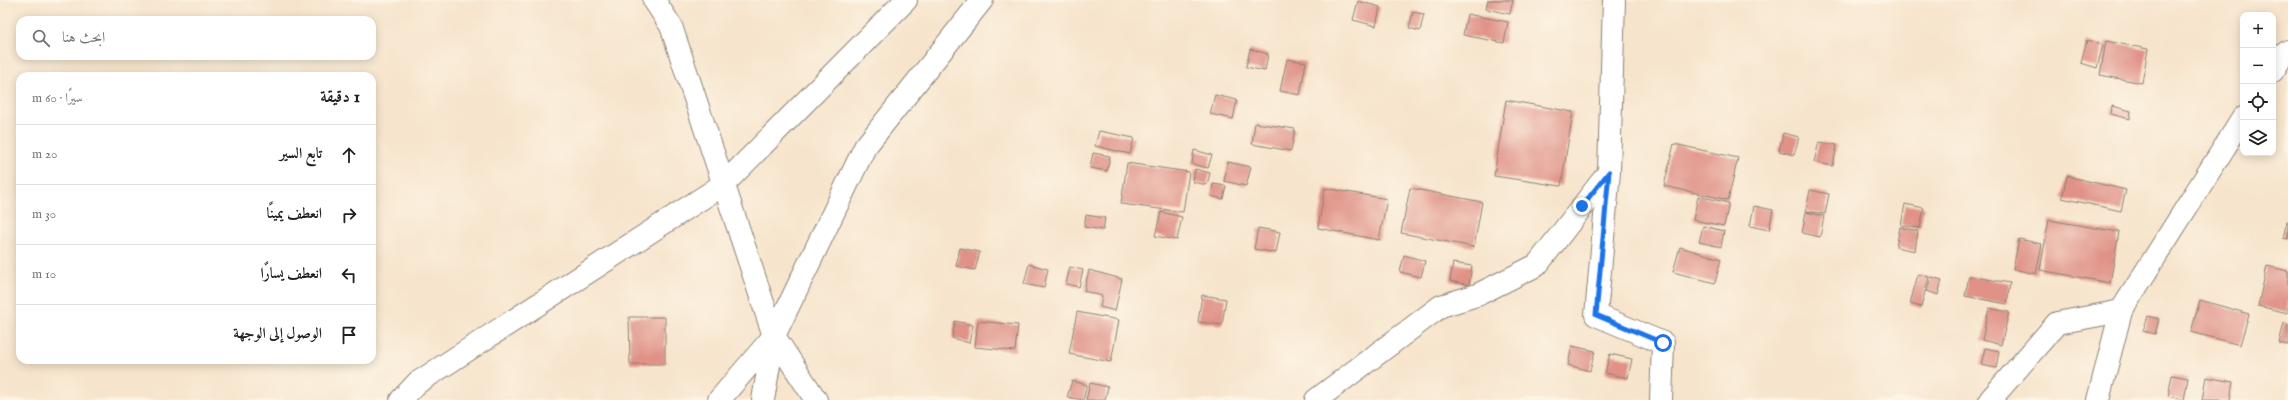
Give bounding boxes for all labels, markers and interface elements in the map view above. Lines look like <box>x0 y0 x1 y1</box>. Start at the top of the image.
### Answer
map controls <box>2240 12 2276 156</box>
button: + <box>2240 12 2276 48</box>
search box <box>16 16 376 60</box>
icon: search <box>30 27 52 49</box>
text: ابحث هنا <box>62 28 105 47</box>
button: − <box>2240 48 2276 84</box>
button: locate <box>2240 84 2276 120</box>
text: 1 دقيقة <box>320 87 360 108</box>
text: سيرًا · 60 m <box>32 90 83 107</box>
button: layers <box>2240 120 2276 156</box>
text: تابع السير <box>280 144 322 163</box>
icon: ahead <box>338 144 360 166</box>
text: 20 m <box>32 146 57 163</box>
route end <box>1573 197 1591 215</box>
text: انعطف يمينًا <box>266 204 322 223</box>
icon: right <box>338 204 360 226</box>
text: 30 m <box>32 206 56 223</box>
text: انعطف يسارًا <box>260 264 322 283</box>
icon: left <box>338 264 360 286</box>
text: 10 m <box>32 266 56 283</box>
text: الوصول إلى الوجهة <box>233 324 322 343</box>
icon: arrive <box>338 324 360 346</box>
route start <box>1654 334 1672 352</box>

